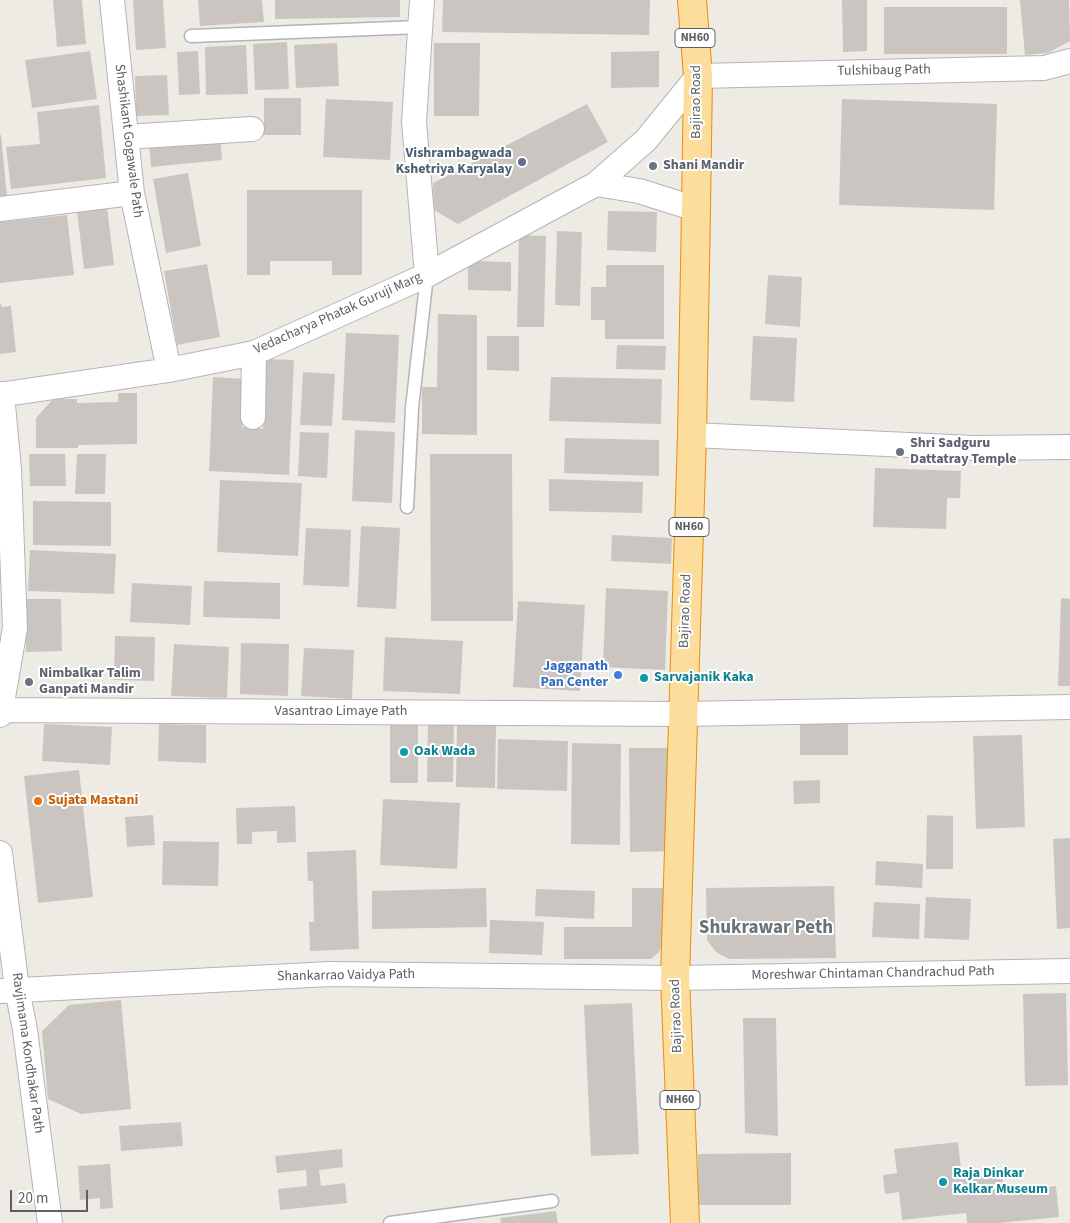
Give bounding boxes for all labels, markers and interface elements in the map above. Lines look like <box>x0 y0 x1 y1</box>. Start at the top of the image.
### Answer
road number: NH60 <box>675 28 715 48</box>
street label: Tulshibaug Path <box>837 62 931 80</box>
street label: Shashikant Gogawale Path <box>110 63 146 219</box>
street label: Bajirao Road <box>689 65 705 139</box>
place label: Vishrambagwada Kshetriya Karyalay <box>395 146 512 178</box>
marker: Vishrambagwada Kshetriya Karyalay <box>516 156 528 168</box>
place label: Shani Mandir <box>663 158 744 174</box>
marker: Shani Mandir <box>647 160 659 172</box>
street label: Vedacharya Phatak Guruji Marg <box>251 269 425 359</box>
place label: Shri Sadguru Dattatray Temple <box>910 436 1017 468</box>
marker: Shri Sadguru Dattatray Temple <box>894 446 906 458</box>
road number: NH60 <box>669 518 709 536</box>
street label: Bajirao Road <box>676 574 696 648</box>
place label: Jagganath Pan Center <box>541 659 608 692</box>
place label: Nimbalkar Talim Ganpati Mandir <box>39 666 141 699</box>
marker: Jagganath Pan Center <box>612 669 624 681</box>
place label: Sarvajanik Kaka <box>654 670 754 686</box>
marker: Sarvajanik Kaka <box>638 672 650 684</box>
marker: Nimbalkar Talim Ganpati Mandir <box>23 676 35 688</box>
street label: Vasantrao Limaye Path <box>275 704 407 720</box>
place label: Oak Wada <box>414 744 475 760</box>
marker: Oak Wada <box>398 746 410 758</box>
place label: Sujata Mastani <box>48 793 138 809</box>
marker: Sujata Mastani <box>32 795 44 807</box>
district label: Shukrawar Peth <box>699 918 833 940</box>
street label: Moreshwar Chintaman Chandrachud Path <box>751 963 995 985</box>
street label: Shankarrao Vaidya Path <box>277 966 415 986</box>
street label: Ravjimama Kondhakar Path <box>7 972 47 1134</box>
street label: Bajirao Road <box>667 979 687 1053</box>
road number: NH60 <box>660 1090 700 1110</box>
place label: Raja Dinkar Kelkar Museum <box>953 1166 1048 1198</box>
marker: Raja Dinkar Kelkar Museum <box>937 1176 949 1188</box>
scale bar <box>12 1180 90 1212</box>
text: 20 m <box>18 1188 48 1209</box>

